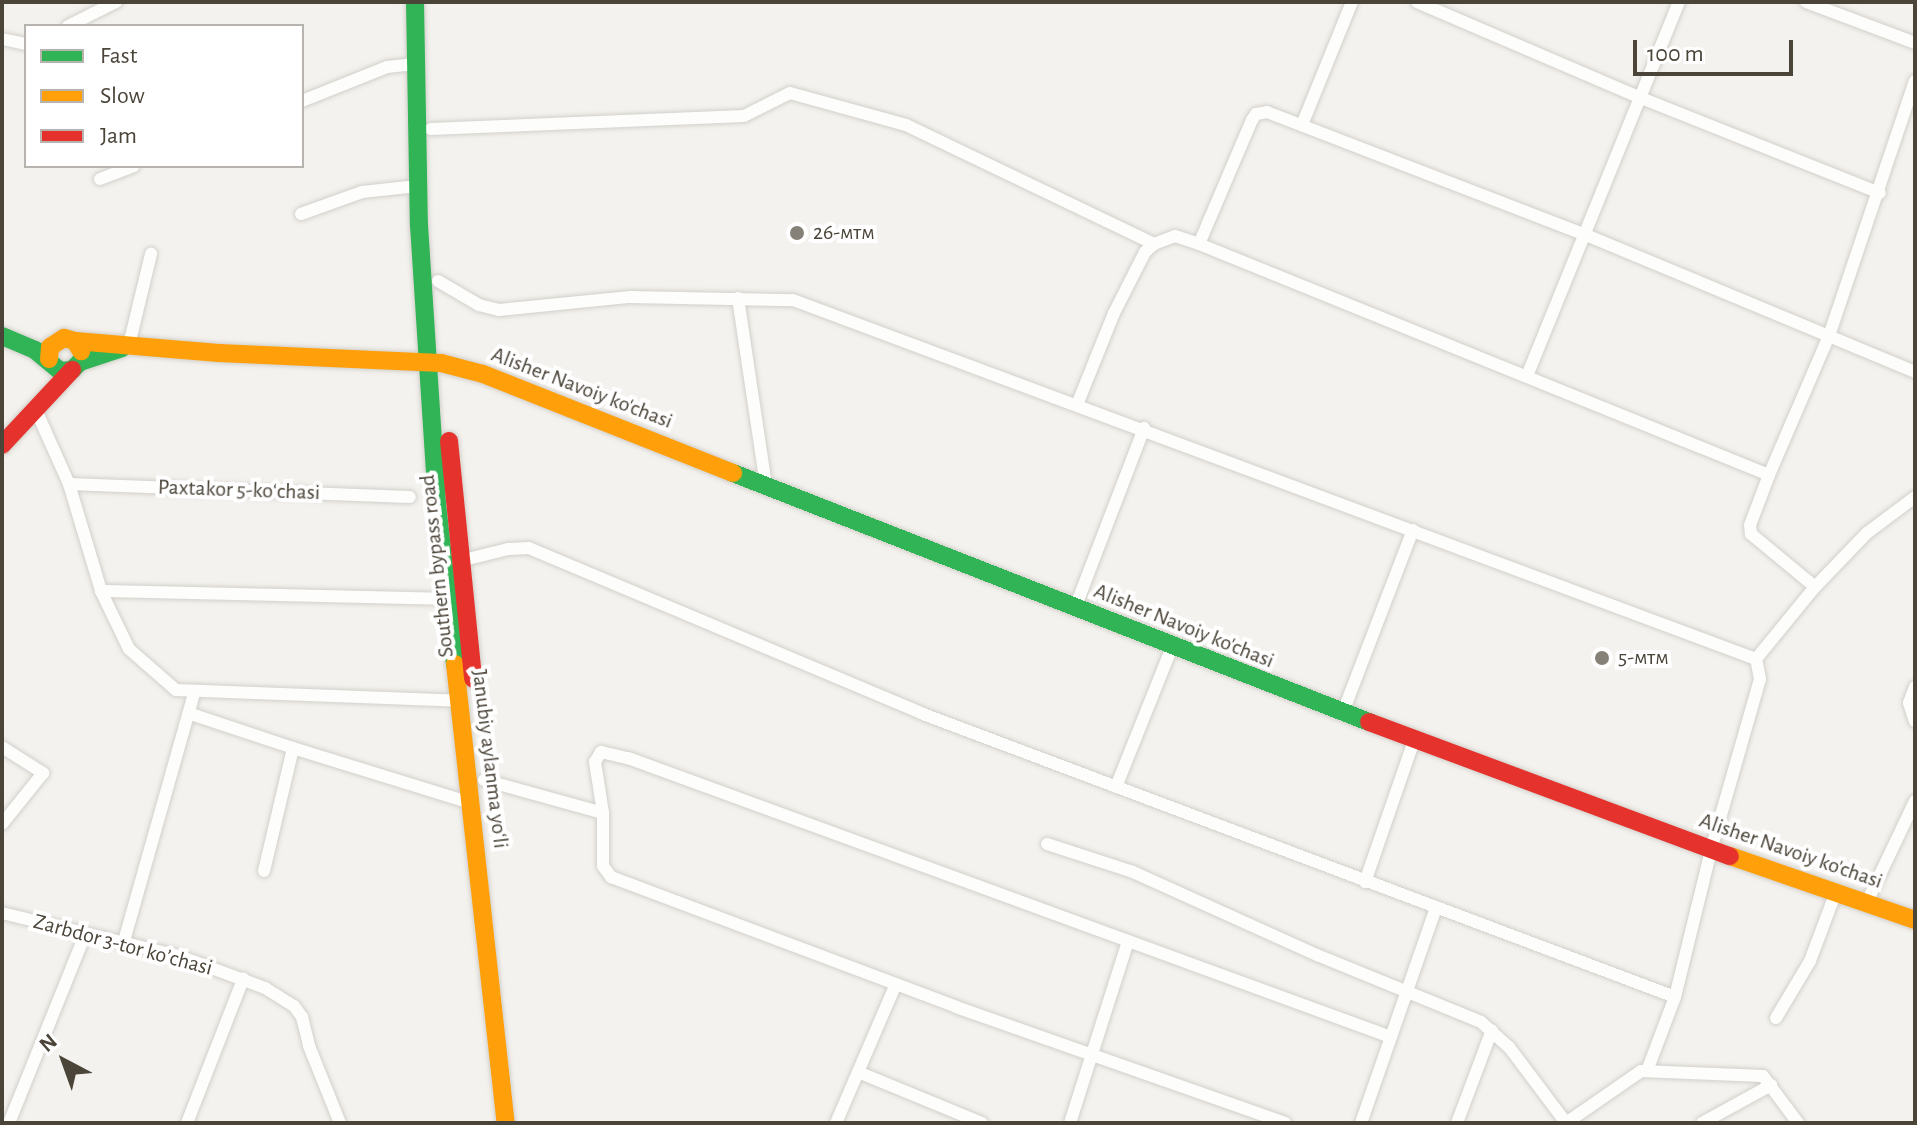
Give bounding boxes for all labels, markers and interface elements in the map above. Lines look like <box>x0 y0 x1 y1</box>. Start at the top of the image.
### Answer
legend <box>24 24 304 168</box>
scale bar <box>1637 24 1797 74</box>
text: 100 m <box>1647 42 1704 66</box>
text: Fast <box>100 44 137 68</box>
text: Slow <box>100 84 145 108</box>
text: Jam <box>100 124 137 148</box>
place label: 26-мтм <box>813 220 875 246</box>
marker: 26-мтм <box>788 224 806 242</box>
street label: Alisher Navoiy ko'chasi <box>488 341 676 435</box>
street label: Southern bypass road <box>414 473 460 659</box>
street label: Paxtakor 5-koʻchasi <box>157 474 321 506</box>
street label: Alisher Navoiy ko'chasi <box>1090 578 1278 674</box>
place label: 5-мтм <box>1618 645 1669 671</box>
marker: 5-мтм <box>1593 649 1611 667</box>
street label: Janubiy aylanma yoʻli <box>466 668 514 850</box>
street label: Alisher Navoiy ko'chasi <box>1696 807 1886 895</box>
street label: Zarbdor 3-tor koʼchasi <box>31 908 215 982</box>
north arrow <box>24 1021 104 1101</box>
text: N <box>35 1030 61 1056</box>

